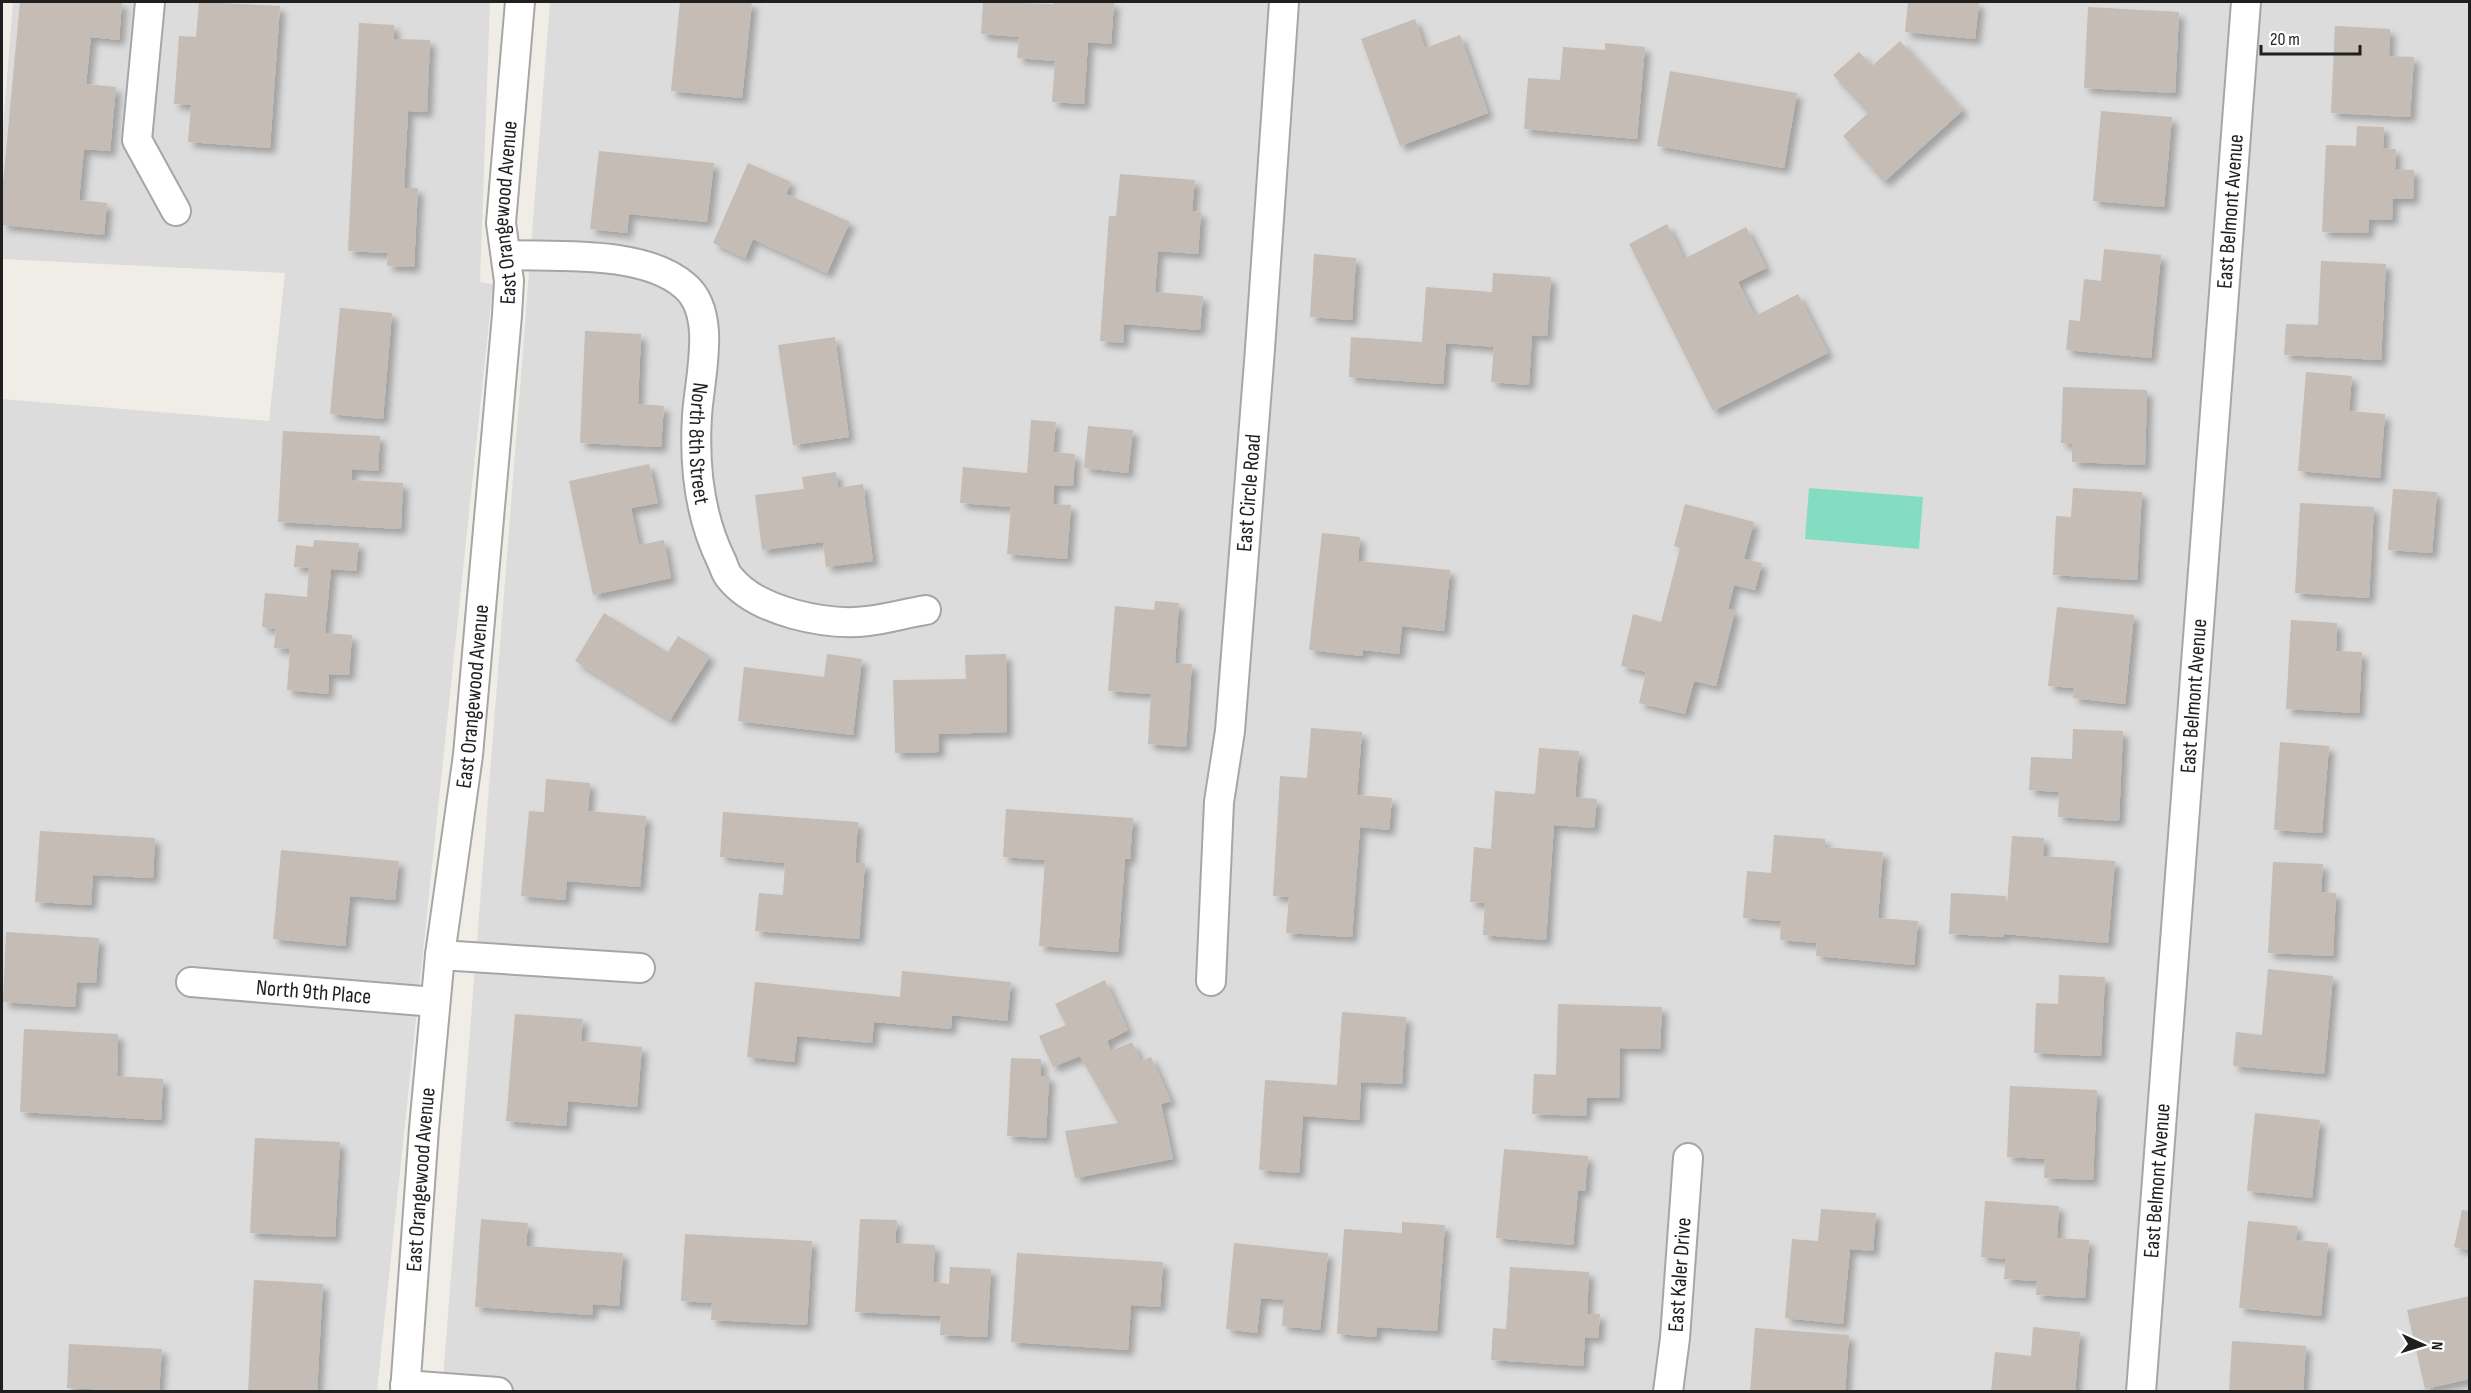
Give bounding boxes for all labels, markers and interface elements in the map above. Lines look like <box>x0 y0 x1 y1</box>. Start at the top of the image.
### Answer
scale bar <box>2261 18 2360 56</box>
text: 20 m <box>2270 29 2300 50</box>
street label: East Orangewood Avenue <box>487 120 523 305</box>
street label: East Belmont Avenue <box>2211 133 2249 290</box>
street label: North 8th Street <box>683 381 716 507</box>
street label: East Circle Road <box>1231 433 1267 553</box>
street label: East Orangewood Avenue <box>450 603 495 790</box>
street label: East Belmont Avenue <box>2174 618 2213 774</box>
street label: North 9th Place <box>255 974 372 1010</box>
street label: East Orangewood Avenue <box>400 1086 441 1273</box>
street label: East Belmont Avenue <box>2138 1102 2176 1259</box>
street label: East Kaler Drive <box>1662 1216 1697 1333</box>
north arrow <box>2393 1315 2453 1375</box>
text: N <box>2427 1341 2446 1351</box>

